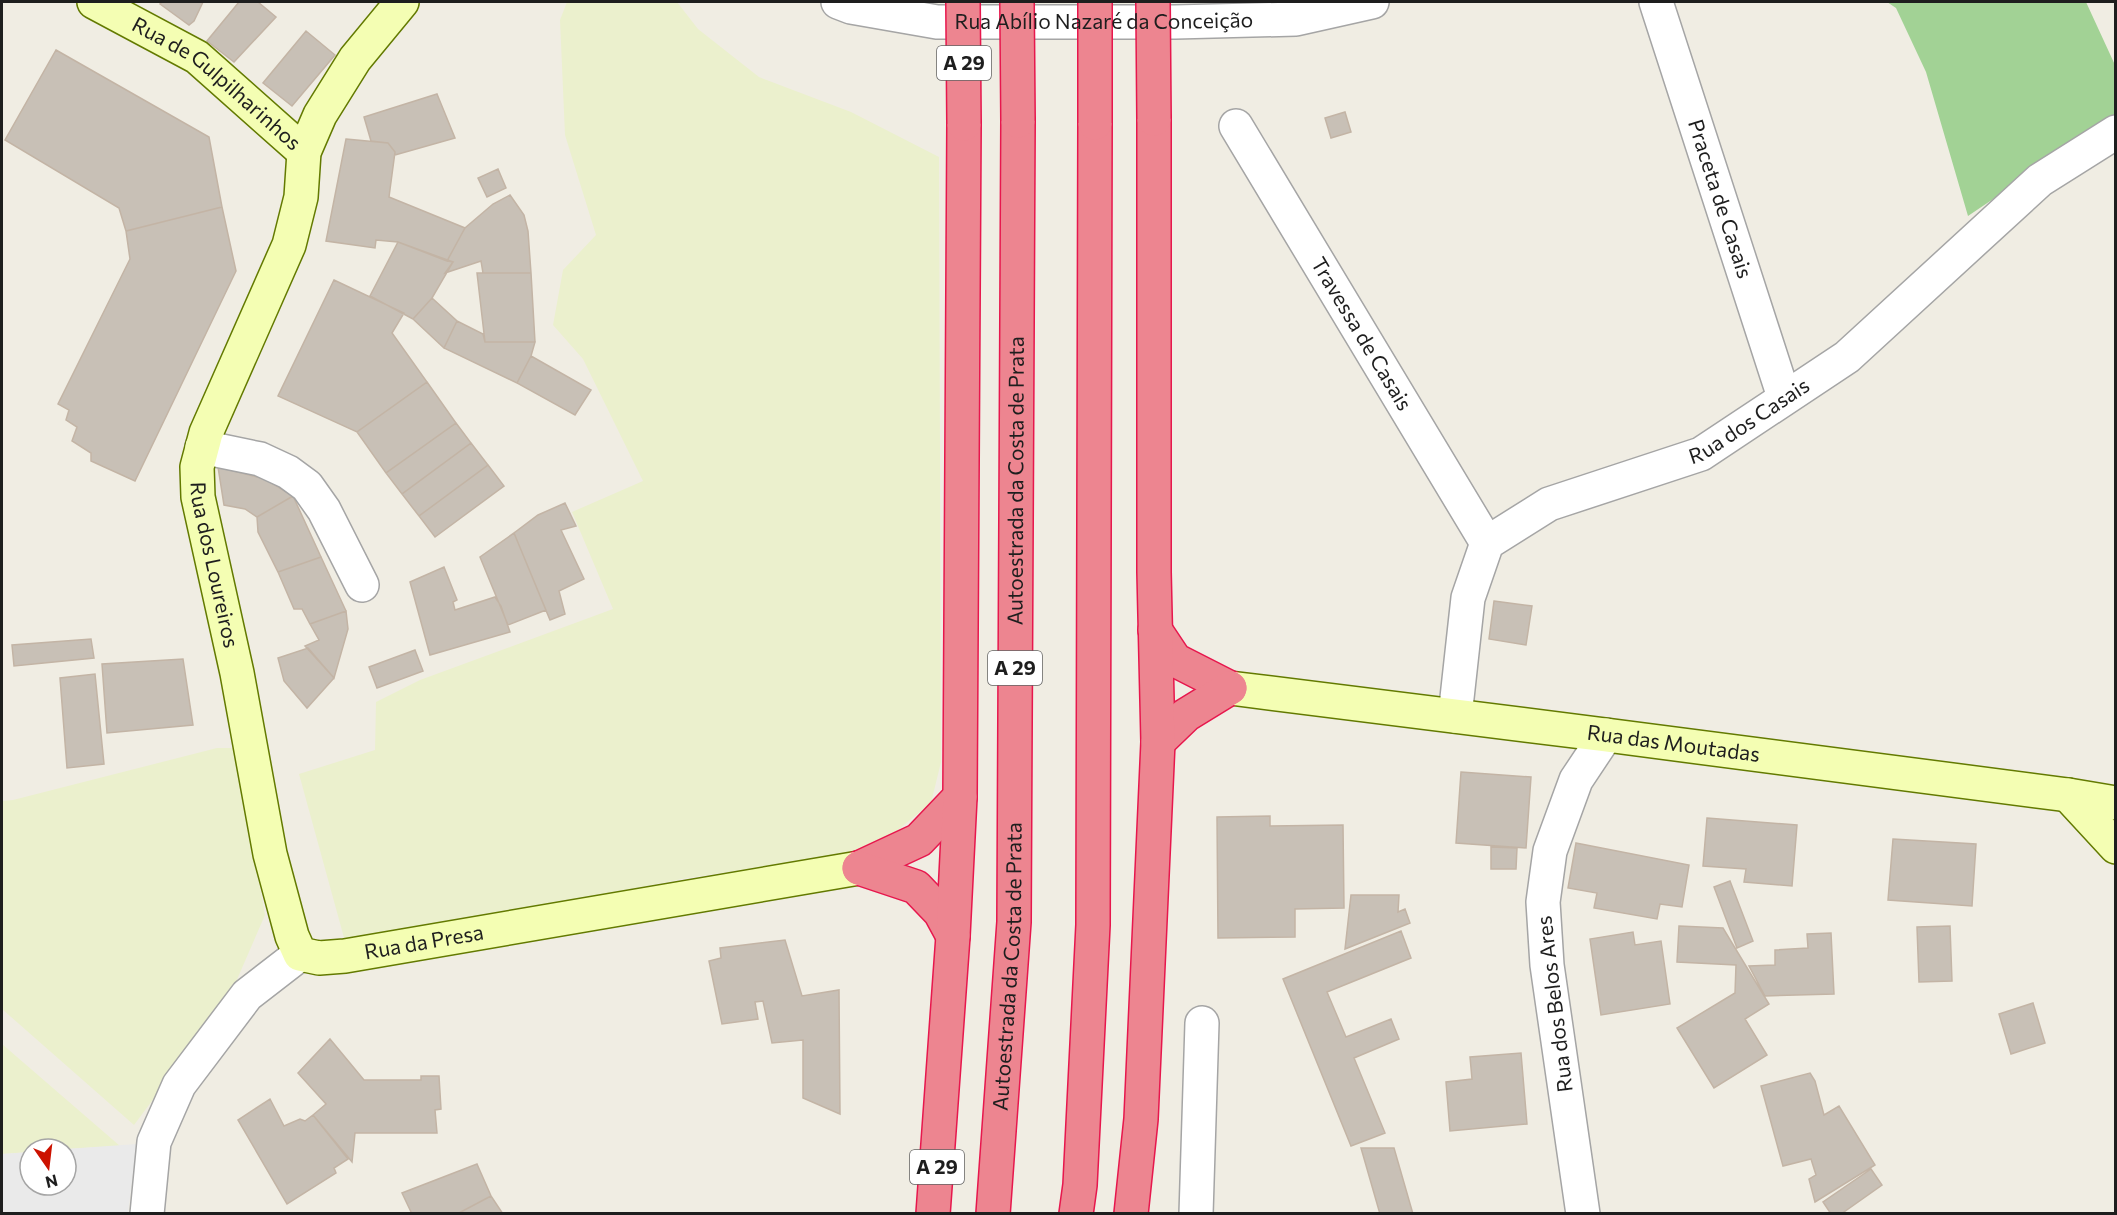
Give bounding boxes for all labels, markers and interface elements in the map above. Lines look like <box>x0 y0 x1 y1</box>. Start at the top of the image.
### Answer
street label: Rua Abílio Nazaré da Conceição <box>954 6 1253 33</box>
street label: Rua de Gulpilharinhos <box>128 11 307 154</box>
road number: A 29 <box>937 46 991 80</box>
street label: Praceta de Casais <box>1684 116 1759 281</box>
street label: Travessa de Casais <box>1307 252 1418 415</box>
street label: Autoestrada da Costa de Prata <box>1001 336 1028 625</box>
street label: Rua dos Casais <box>1685 372 1813 468</box>
street label: Rua dos Loureiros <box>186 481 245 650</box>
road number: A 29 <box>988 651 1042 685</box>
street label: Rua das Moutadas <box>1586 719 1762 766</box>
street label: Autoestrada da Costa de Prata <box>986 822 1025 1111</box>
street label: Rua dos Belos Ares <box>1530 914 1577 1094</box>
street label: Rua da Presa <box>362 918 485 964</box>
north arrow <box>18 1137 78 1197</box>
road number: A 29 <box>910 1150 964 1184</box>
text: N <box>44 1171 60 1193</box>

